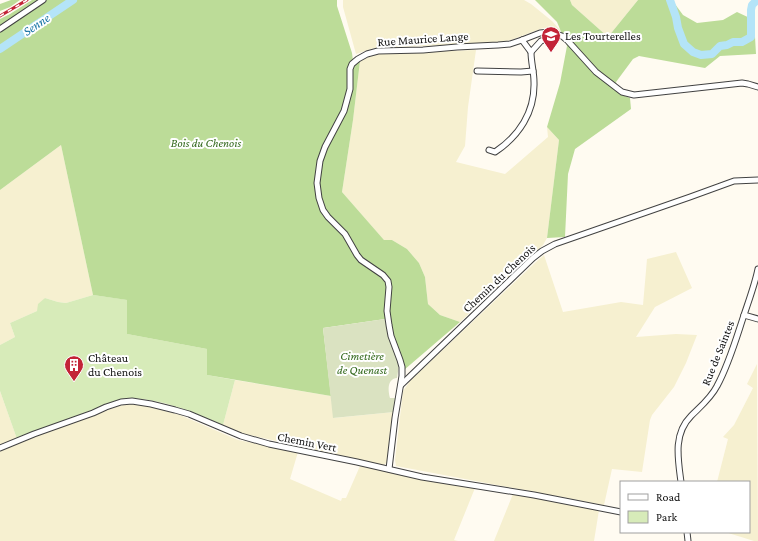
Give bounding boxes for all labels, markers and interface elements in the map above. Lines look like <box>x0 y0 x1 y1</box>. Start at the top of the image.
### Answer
water label: Senne <box>20 10 53 39</box>
school or university icon: Les Tourterelles <box>540 25 562 53</box>
street label: Rue Maurice Lange <box>377 29 469 49</box>
place label: Les Tourterelles <box>565 29 641 43</box>
park label: Bois du Chenois <box>171 136 241 150</box>
street label: Chemin du Chenois <box>460 241 538 315</box>
street label: Rue de Saintes <box>699 318 737 388</box>
park label: Cimetière de Quenast <box>337 349 387 377</box>
place label: Château du Chenois <box>88 351 142 379</box>
building icon: Château du Chenois <box>63 354 85 382</box>
street label: Chemin Vert <box>276 429 339 455</box>
legend <box>620 481 750 533</box>
text: Road <box>656 490 681 504</box>
text: Park <box>656 510 678 524</box>

